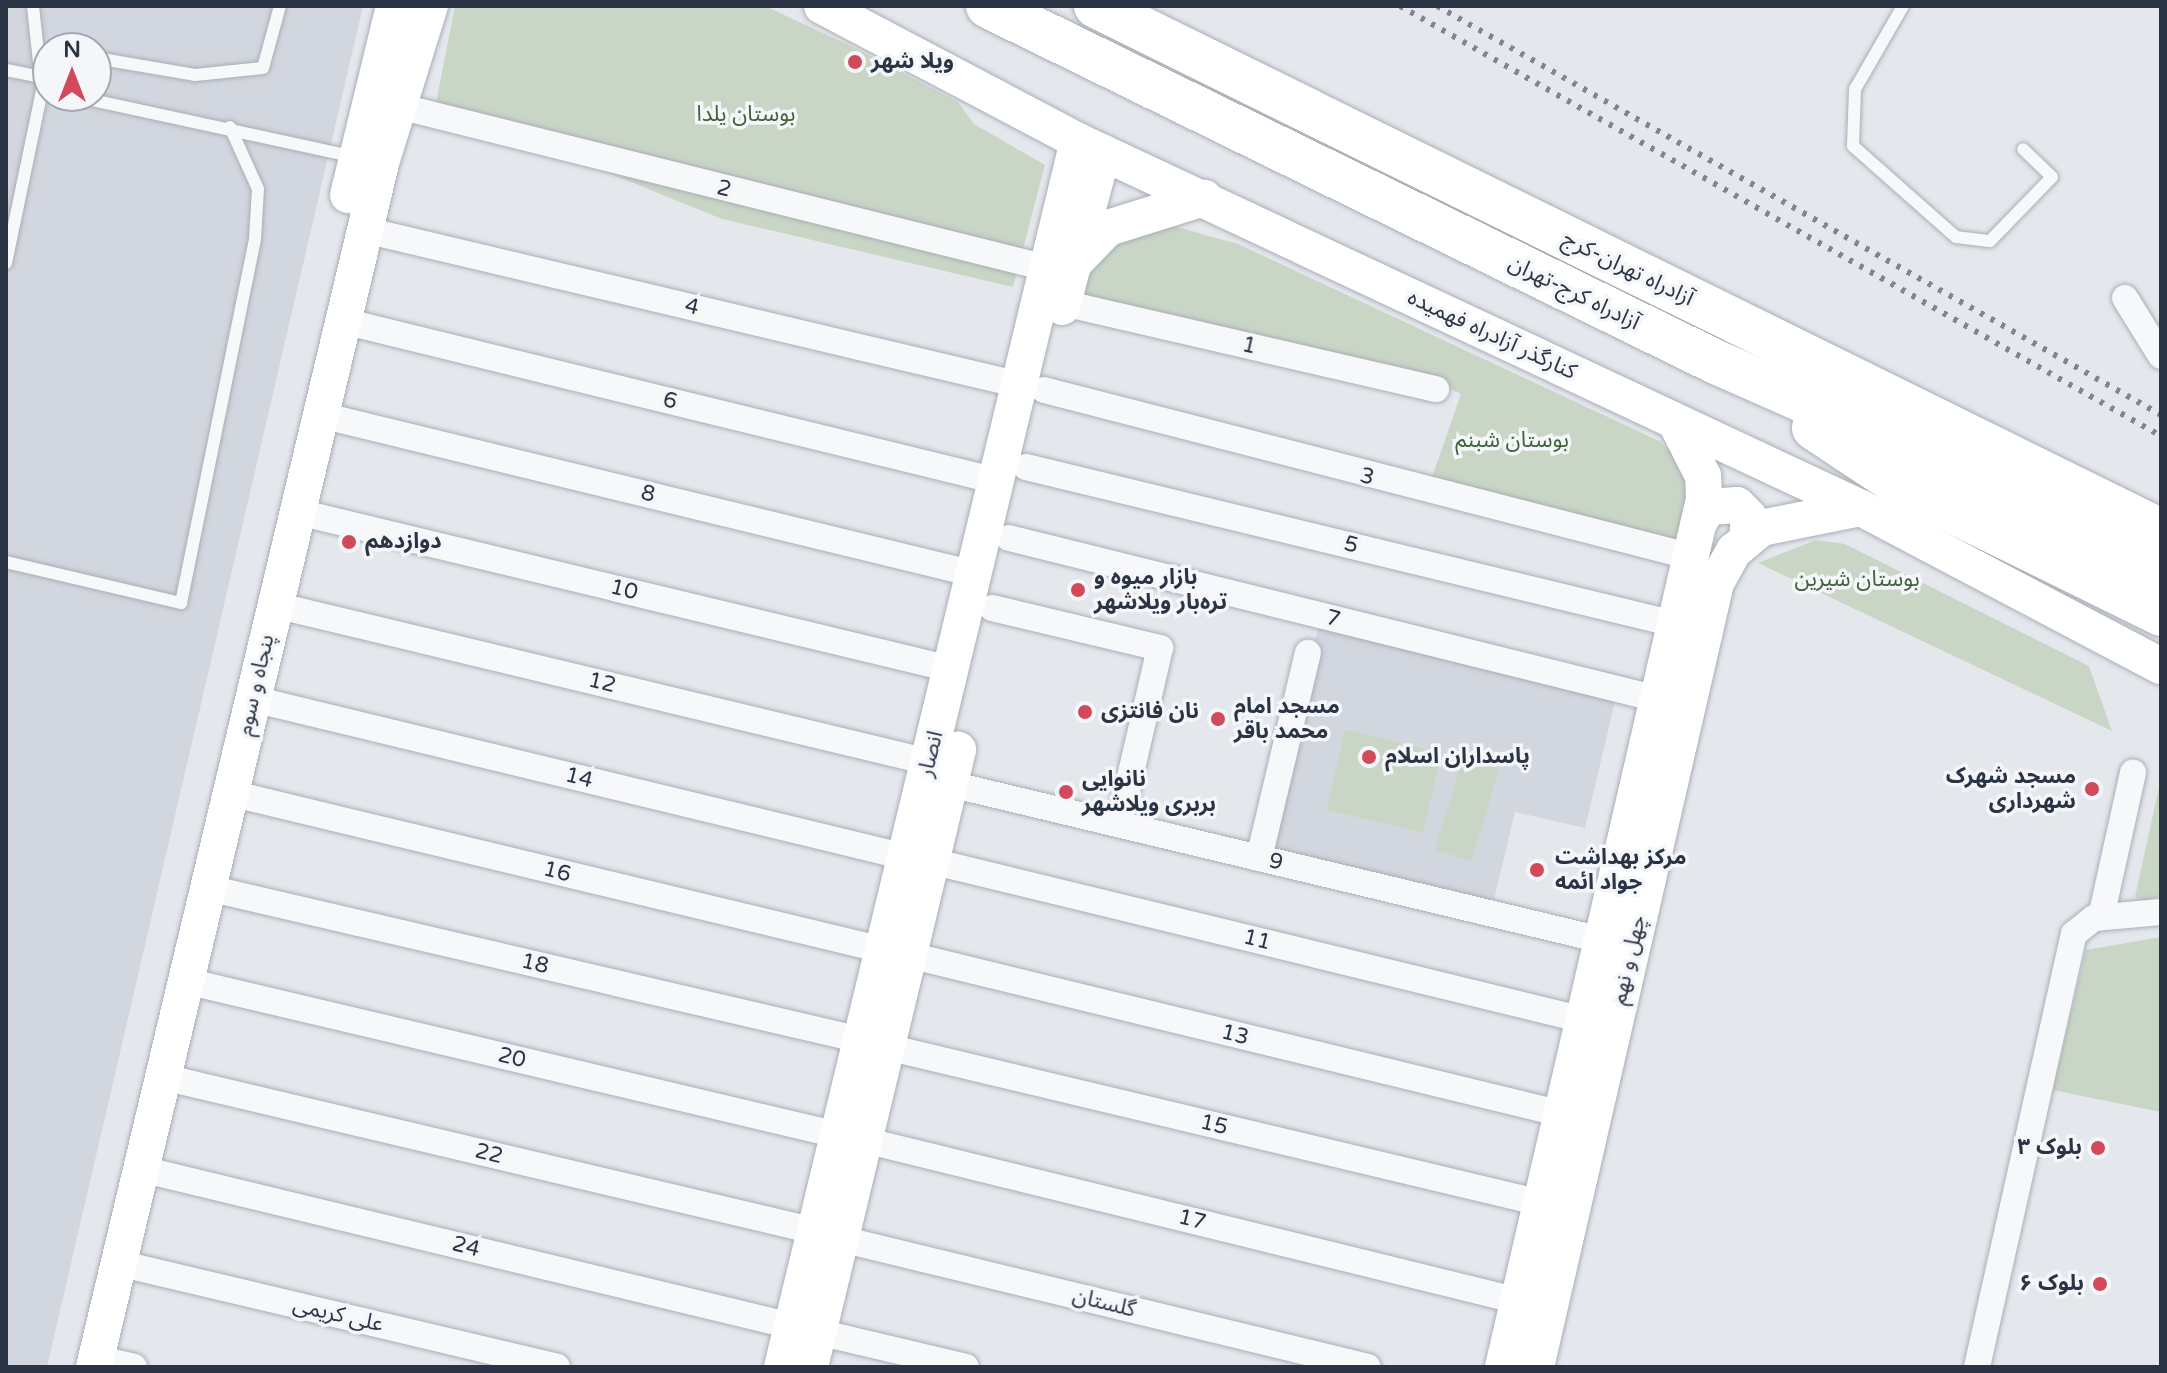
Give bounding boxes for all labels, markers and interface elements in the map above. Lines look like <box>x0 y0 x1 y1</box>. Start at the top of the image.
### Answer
north arrow <box>32 32 112 112</box>
text: N <box>63 37 81 63</box>
place label: ویلا شهر <box>871 49 954 75</box>
marker: ویلا شهر <box>846 53 864 71</box>
park label: بوستان یلدا <box>696 102 796 128</box>
street label: 2 <box>714 175 734 203</box>
street label: آزادراه تهران-کرج <box>1558 226 1698 312</box>
street label: آزادراه کرج-تهران <box>1504 250 1644 336</box>
street label: کنارگذر آزادراه فهمیده <box>1403 284 1581 386</box>
street label: 4 <box>682 293 702 321</box>
street label: 1 <box>1239 332 1259 360</box>
street label: 6 <box>660 387 680 415</box>
park label: بوستان شبنم <box>1455 428 1569 454</box>
street label: 3 <box>1357 462 1377 492</box>
street label: 8 <box>638 480 658 508</box>
place label: دوازدهم <box>365 529 442 555</box>
street label: 5 <box>1341 531 1361 559</box>
marker: دوازدهم <box>340 533 358 551</box>
place label: بازار میوه و تره‌بار ویلاشهر <box>1094 564 1227 616</box>
park label: بوستان شیرین <box>1794 567 1920 593</box>
street label: 10 <box>607 574 641 606</box>
marker: بازار میوه و تره‌بار ویلاشهر <box>1069 581 1087 599</box>
street label: 7 <box>1323 604 1343 634</box>
street label: پنجاه و سوم <box>232 632 280 738</box>
street label: 12 <box>586 667 618 699</box>
place label: مسجد امام محمد باقر <box>1234 693 1340 744</box>
place label: نان فانتزی <box>1101 699 1199 725</box>
marker: نان فانتزی <box>1076 703 1094 721</box>
marker: مسجد امام محمد باقر <box>1209 710 1227 728</box>
street label: انصار <box>913 728 949 780</box>
place label: پاسداران اسلام <box>1385 744 1530 770</box>
marker: پاسداران اسلام <box>1360 748 1378 766</box>
street label: 14 <box>562 762 596 794</box>
place label: مسجد شهرک شهرداری <box>1946 763 2076 814</box>
place label: نانوایی بربری ویلاشهر <box>1082 766 1216 818</box>
marker: مسجد شهرک شهرداری <box>2083 780 2101 798</box>
marker: نانوایی بربری ویلاشهر <box>1057 783 1075 801</box>
place label: مرکز بهداشت جواد ائمه <box>1555 844 1687 896</box>
street label: 9 <box>1266 848 1286 876</box>
street label: 16 <box>540 856 574 888</box>
marker: مرکز بهداشت جواد ائمه <box>1526 859 1548 881</box>
street label: چهل و نهم <box>1606 913 1652 1007</box>
street label: 11 <box>1240 924 1274 956</box>
street label: 18 <box>519 948 551 980</box>
street label: 13 <box>1218 1019 1252 1051</box>
street label: 20 <box>496 1042 528 1074</box>
street label: 15 <box>1198 1109 1230 1141</box>
place label: بلوک ۳ <box>2018 1135 2082 1161</box>
street label: 22 <box>473 1138 505 1170</box>
marker: بلوک ۳ <box>2089 1139 2107 1157</box>
street label: 17 <box>1175 1204 1209 1236</box>
street label: 24 <box>449 1231 483 1263</box>
place label: بلوک ۶ <box>2020 1271 2084 1297</box>
marker: بلوک ۶ <box>2091 1275 2109 1293</box>
street label: گلستان <box>1070 1282 1138 1324</box>
street label: علی کریمی <box>290 1292 386 1338</box>

